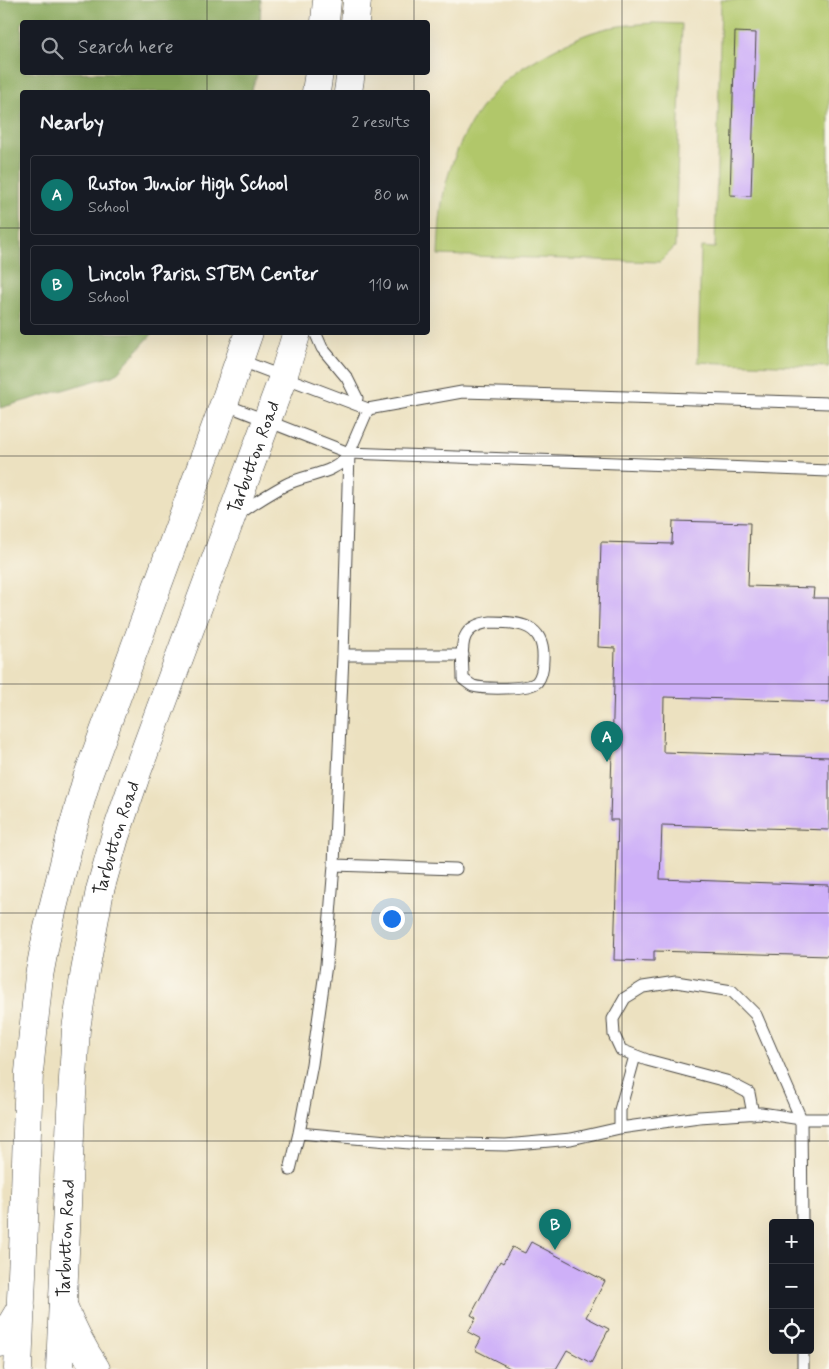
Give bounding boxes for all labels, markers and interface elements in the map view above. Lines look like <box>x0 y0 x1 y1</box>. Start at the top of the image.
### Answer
search box <box>20 20 430 75</box>
icon: search <box>38 34 66 62</box>
text: Search here <box>78 35 174 60</box>
text: Nearby <box>40 109 104 137</box>
text: 2 results <box>352 112 410 133</box>
text: Ruston Junior High School <box>88 172 288 197</box>
text: A <box>52 185 62 206</box>
text: 80 m <box>374 185 409 206</box>
text: School <box>88 197 129 218</box>
text: Lincoln Parish STEM Center <box>88 262 319 287</box>
text: B <box>52 275 62 296</box>
text: 110 m <box>368 275 409 296</box>
text: School <box>88 287 129 308</box>
street label: Tarbutton Road <box>223 398 286 517</box>
pin: A <box>591 721 623 762</box>
street label: Tarbutton Road <box>88 778 146 897</box>
your location <box>379 906 405 932</box>
street label: Tarbutton Road <box>52 1179 81 1298</box>
pin: B <box>539 1209 571 1250</box>
map controls <box>769 1219 814 1354</box>
button: + <box>769 1219 814 1264</box>
button: − <box>769 1264 814 1309</box>
button: locate <box>769 1309 814 1354</box>

